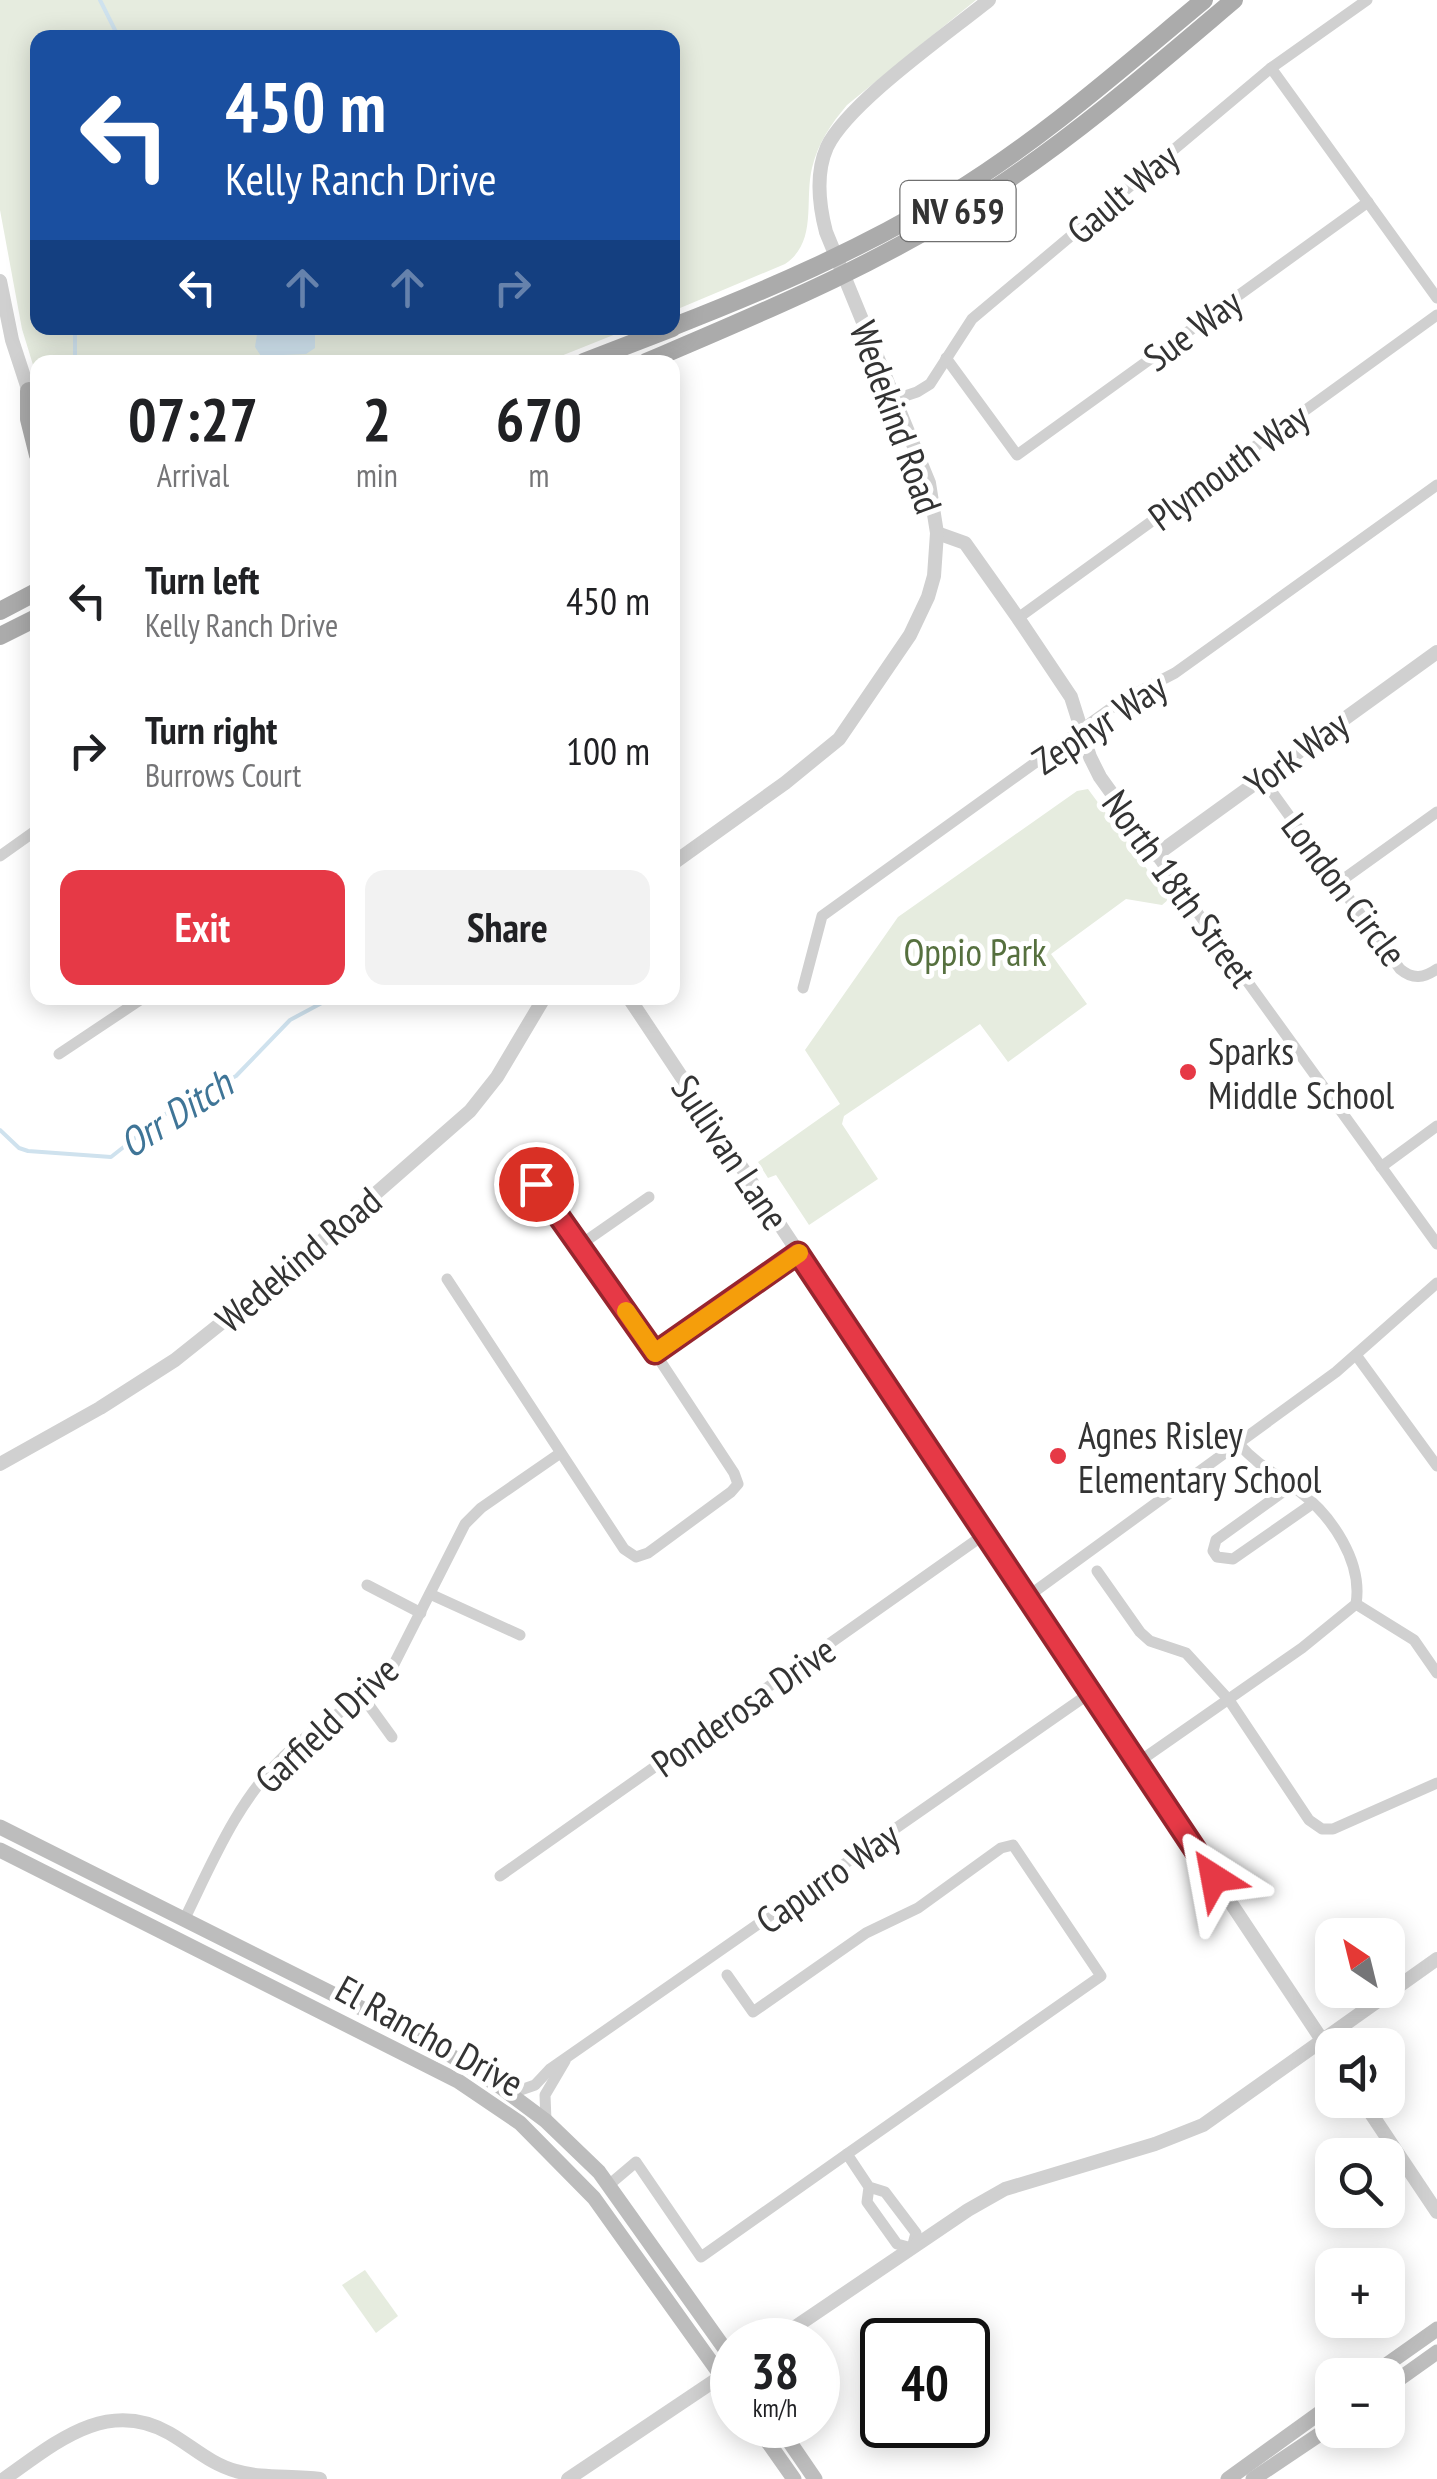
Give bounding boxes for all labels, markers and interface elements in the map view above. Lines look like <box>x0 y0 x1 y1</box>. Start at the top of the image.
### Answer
text: 450 m <box>225 61 386 151</box>
icon: left <box>60 70 190 200</box>
street label: Gault Way <box>1056 132 1188 254</box>
text: Kelly Ranch Drive <box>225 149 497 207</box>
road number: NV 659 <box>900 181 1016 241</box>
icon: left <box>170 260 225 315</box>
icon: ahead <box>275 260 330 315</box>
icon: ahead <box>380 260 435 315</box>
icon: right <box>485 260 540 315</box>
street label: Sue Way <box>1133 277 1251 381</box>
street label: Wedekind Road <box>840 314 954 520</box>
text: 07:27 <box>128 380 258 458</box>
text: 2 <box>363 380 391 458</box>
text: 670 <box>496 380 582 458</box>
street label: Plymouth Way <box>1138 391 1318 541</box>
text: Arrival <box>157 454 229 496</box>
text: min <box>356 454 398 496</box>
text: m <box>528 454 549 496</box>
text: Turn left <box>145 555 259 604</box>
icon: left <box>60 573 115 628</box>
text: 450 m <box>566 576 650 625</box>
text: Kelly Ranch Drive <box>145 604 338 646</box>
street label: Zephyr Way <box>1023 661 1176 784</box>
street label: York Way <box>1235 699 1358 807</box>
text: Turn right <box>145 705 277 754</box>
icon: right <box>60 723 115 778</box>
text: 100 m <box>566 726 650 775</box>
text: Burrows Court <box>145 754 301 796</box>
street label: North 18th Street <box>1092 780 1268 996</box>
street label: London Circle <box>1272 803 1418 975</box>
button: Exit <box>60 870 345 985</box>
button: Share <box>365 870 650 985</box>
park label: Oppio Park <box>903 927 1047 976</box>
place label: Sparks Middle School <box>1208 1026 1394 1119</box>
water label: Orr Ditch <box>109 1056 243 1169</box>
marker: Sparks Middle School <box>1177 1061 1199 1083</box>
street label: Sullivan Lane <box>661 1065 801 1239</box>
pin <box>494 1142 579 1227</box>
icon: arrive <box>509 1157 564 1212</box>
street label: Wedekind Road <box>205 1176 391 1342</box>
place label: Agnes Risley Elementary School <box>1078 1410 1322 1503</box>
marker: Agnes Risley Elementary School <box>1047 1445 1069 1467</box>
street label: Ponderosa Drive <box>642 1625 844 1787</box>
street label: Garfield Drive <box>244 1645 408 1803</box>
street label: Capurro Way <box>746 1810 909 1944</box>
position arrow <box>1162 1826 1266 1930</box>
north arrow <box>1315 1918 1405 2008</box>
map controls <box>1315 1918 1405 2448</box>
street label: El Rancho Drive <box>328 1963 532 2107</box>
button: sound <box>1315 2028 1405 2118</box>
button: search <box>1315 2138 1405 2228</box>
button: + <box>1315 2248 1405 2338</box>
speed limit sign: 40 <box>860 2318 990 2448</box>
text: 38 <box>751 2338 799 2403</box>
button: − <box>1315 2358 1405 2448</box>
text: km/h <box>753 2392 797 2424</box>

